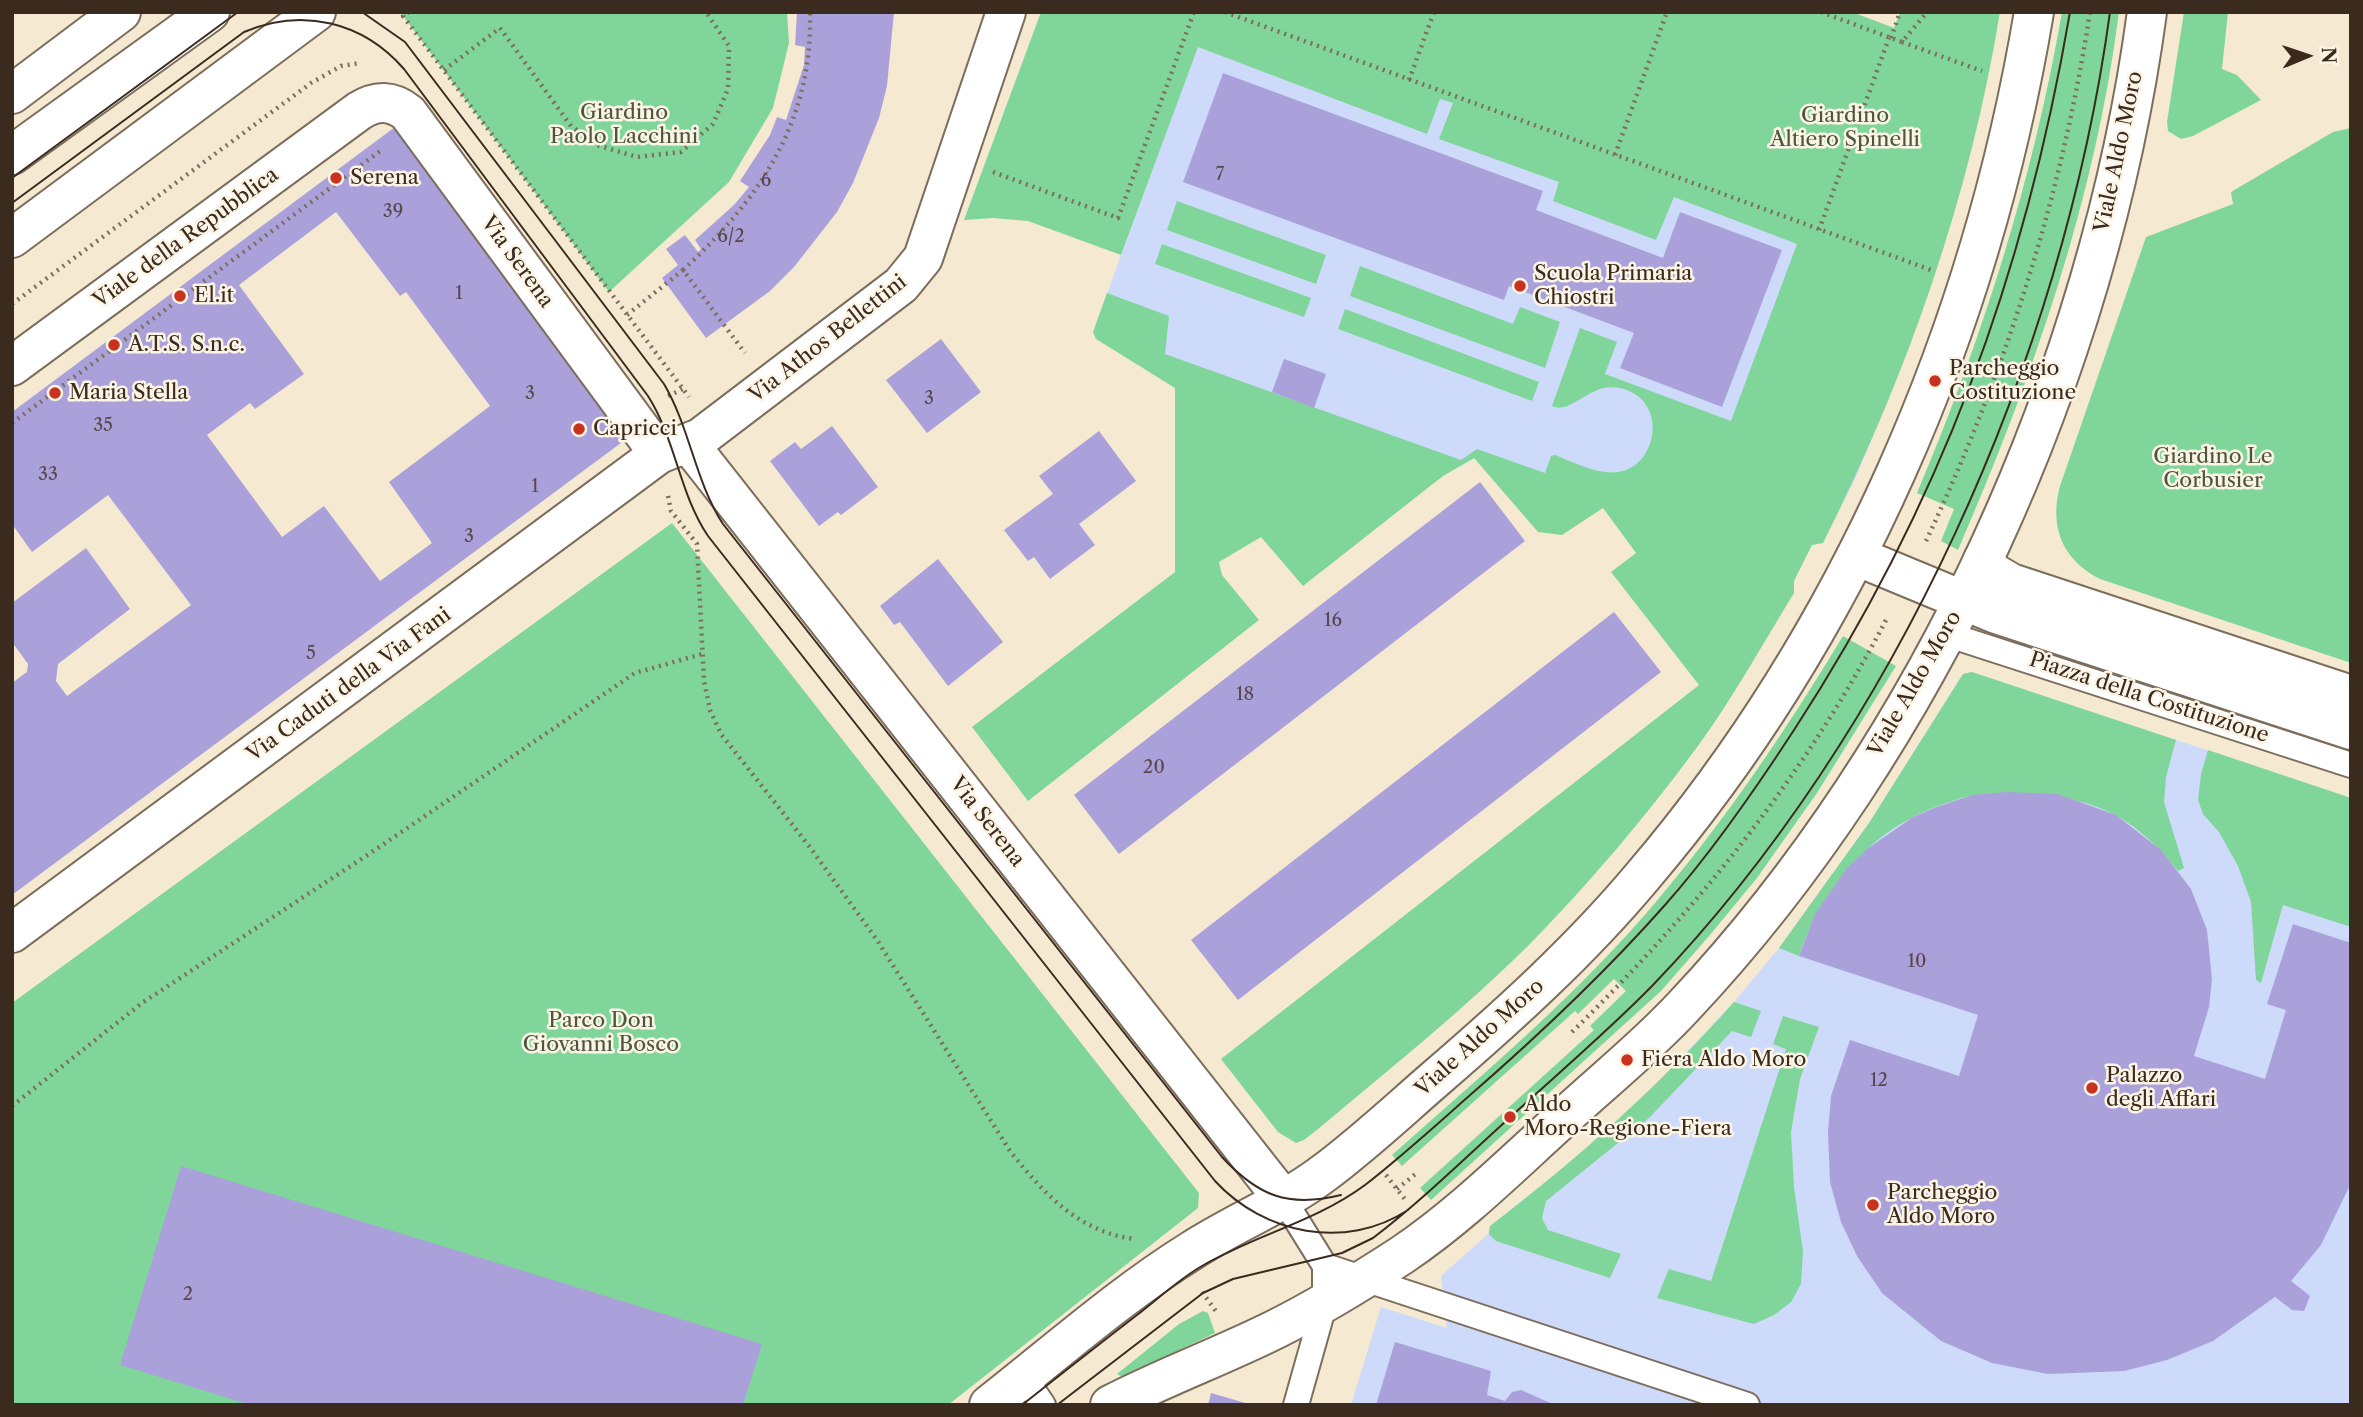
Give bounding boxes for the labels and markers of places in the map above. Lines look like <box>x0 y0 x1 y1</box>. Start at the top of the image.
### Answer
place label: Serena <box>350 165 419 191</box>
marker: Serena <box>328 170 344 186</box>
place label: Scuola Primaria Chiostri <box>1534 261 1692 311</box>
marker: Scuola Primaria Chiostri <box>1512 278 1528 294</box>
place label: El.it <box>194 283 234 309</box>
marker: El.it <box>172 288 188 304</box>
place label: A.T.S. S.n.c. <box>128 332 245 358</box>
marker: A.T.S. S.n.c. <box>106 337 122 353</box>
place label: Parcheggio Costituzione <box>1949 356 2076 406</box>
marker: Parcheggio Costituzione <box>1927 373 1943 389</box>
place label: Maria Stella <box>69 380 188 406</box>
marker: Maria Stella <box>47 385 63 401</box>
place label: Capricci <box>593 416 677 442</box>
marker: Capricci <box>571 421 587 437</box>
place label: Fiera Aldo Moro <box>1641 1047 1806 1073</box>
marker: Fiera Aldo Moro <box>1619 1052 1635 1068</box>
place label: Palazzo degli Affari <box>2106 1063 2216 1113</box>
marker: Palazzo degli Affari <box>2084 1080 2100 1096</box>
place label: Aldo Moro-Regione-Fiera <box>1524 1092 1732 1142</box>
marker: Aldo Moro-Regione-Fiera <box>1502 1109 1518 1125</box>
place label: Parcheggio Aldo Moro <box>1887 1180 1997 1230</box>
marker: Parcheggio Aldo Moro <box>1865 1197 1881 1213</box>

